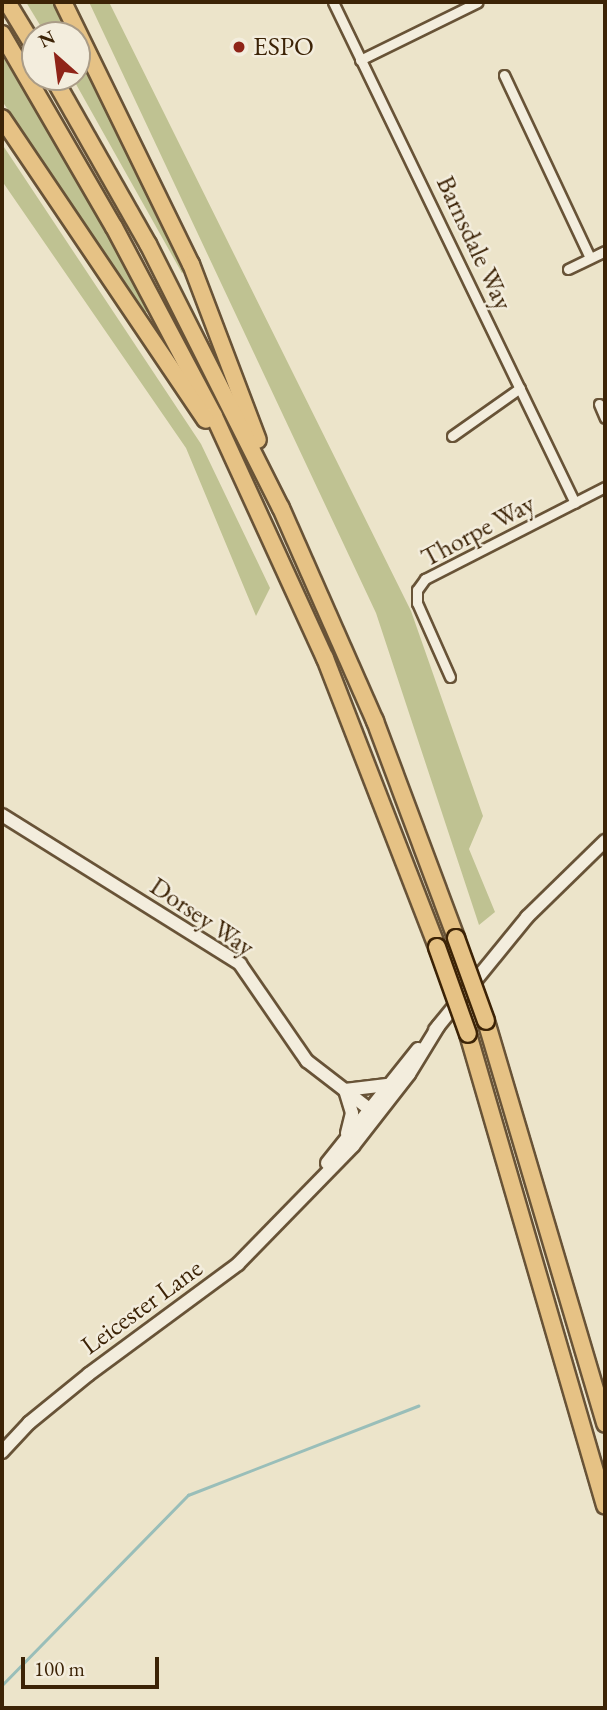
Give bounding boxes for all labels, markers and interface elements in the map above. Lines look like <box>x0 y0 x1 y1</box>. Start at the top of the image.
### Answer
north arrow <box>21 21 91 91</box>
text: N <box>34 24 60 53</box>
place label: ESPO <box>253 31 314 63</box>
marker: ESPO <box>231 39 247 55</box>
street label: Barnsdale Way <box>429 171 519 315</box>
street label: Thorpe Way <box>416 488 540 574</box>
street label: Dorsey Way <box>144 871 260 963</box>
street label: Leicester Lane <box>75 1253 209 1361</box>
scale bar <box>24 1644 163 1688</box>
text: 100 m <box>34 1655 85 1682</box>

